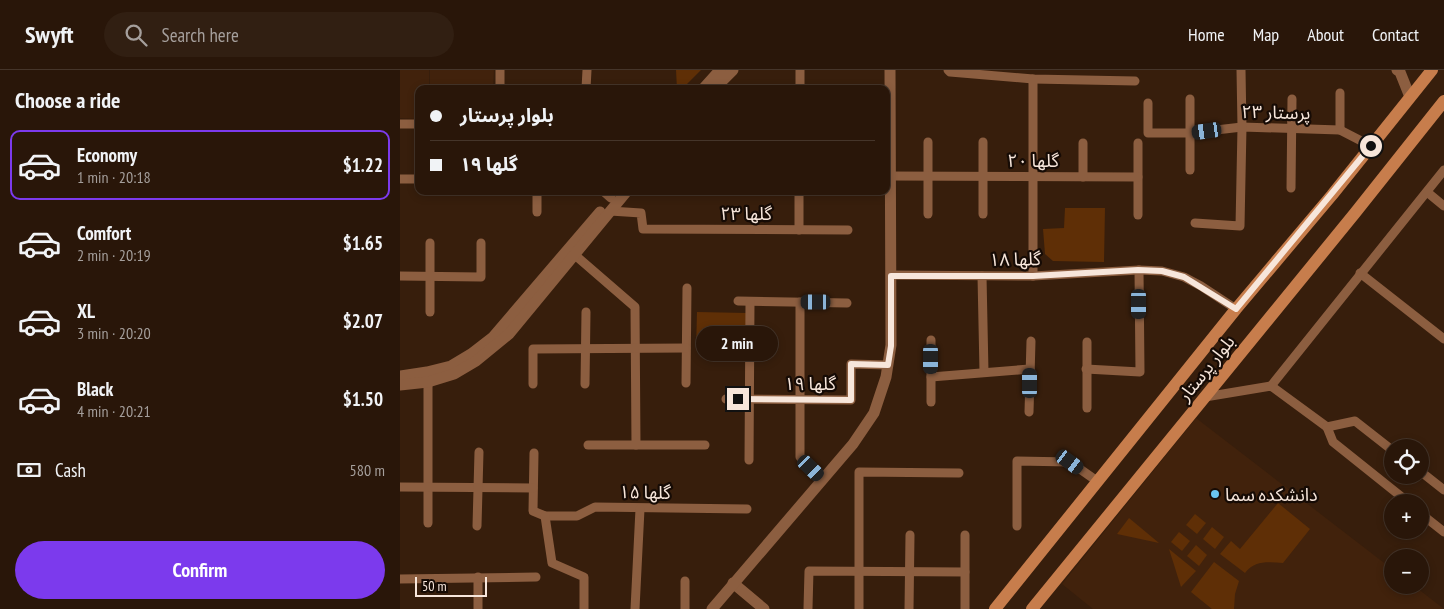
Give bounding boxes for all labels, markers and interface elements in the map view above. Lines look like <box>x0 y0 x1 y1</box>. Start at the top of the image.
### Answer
search box <box>104 12 454 57</box>
text: Swyft <box>25 19 74 50</box>
icon: search <box>122 21 150 49</box>
text: Search here <box>162 23 239 47</box>
text: Home <box>1188 23 1225 46</box>
text: Map <box>1253 23 1279 46</box>
text: About <box>1307 23 1344 46</box>
text: Contact <box>1372 23 1419 46</box>
text: Choose a ride <box>15 86 120 114</box>
street label: پرستار ۲۳ <box>1241 100 1311 124</box>
text: بلوار پرستار <box>460 103 554 127</box>
car <box>1191 121 1222 141</box>
route start <box>1360 135 1382 157</box>
icon: car <box>17 143 62 188</box>
text: Economy <box>77 143 137 167</box>
street label: گلها ۲۰ <box>1007 149 1059 172</box>
text: گلها ۱۹ <box>460 152 518 176</box>
text: $1.22 <box>343 153 383 177</box>
text: 1 min · 20:18 <box>77 167 151 187</box>
street label: گلها ۲۳ <box>720 202 772 225</box>
icon: car <box>17 221 62 266</box>
text: Comfort <box>77 221 131 245</box>
text: $1.65 <box>343 231 383 255</box>
text: 2 min · 20:19 <box>77 245 151 265</box>
street label: گلها ۱۸ <box>989 247 1042 271</box>
car <box>1131 289 1146 319</box>
car <box>801 295 831 310</box>
icon: car <box>17 299 62 344</box>
text: XL <box>77 299 95 323</box>
text: $2.07 <box>343 309 383 333</box>
text: 3 min · 20:20 <box>77 323 151 343</box>
callout: 2 min <box>697 326 779 362</box>
street label: بلوار پرستار <box>1172 330 1240 406</box>
text: 2 min <box>721 333 753 353</box>
car <box>923 344 938 374</box>
car <box>1022 368 1037 398</box>
street label: گلها ۱۹ <box>784 372 836 395</box>
icon: car <box>17 377 62 422</box>
text: Black <box>77 377 113 401</box>
text: $1.50 <box>343 387 383 411</box>
route end <box>727 388 749 410</box>
text: 4 min · 20:21 <box>77 401 151 421</box>
map controls <box>1384 439 1429 594</box>
button: locate <box>1384 439 1429 484</box>
car <box>1053 447 1086 477</box>
car <box>795 452 827 484</box>
icon: cash <box>15 456 43 484</box>
text: Cash <box>55 458 86 482</box>
text: 580 m <box>350 460 385 480</box>
street label: گلها ۱۵ <box>619 480 672 504</box>
place label: دانشکده سما <box>1225 483 1318 506</box>
marker: دانشکده سما <box>1209 488 1221 500</box>
button: + <box>1384 494 1429 539</box>
button: Confirm <box>15 541 385 599</box>
button: − <box>1384 549 1429 594</box>
scale bar <box>415 574 488 597</box>
text: 50 m <box>422 577 447 595</box>

